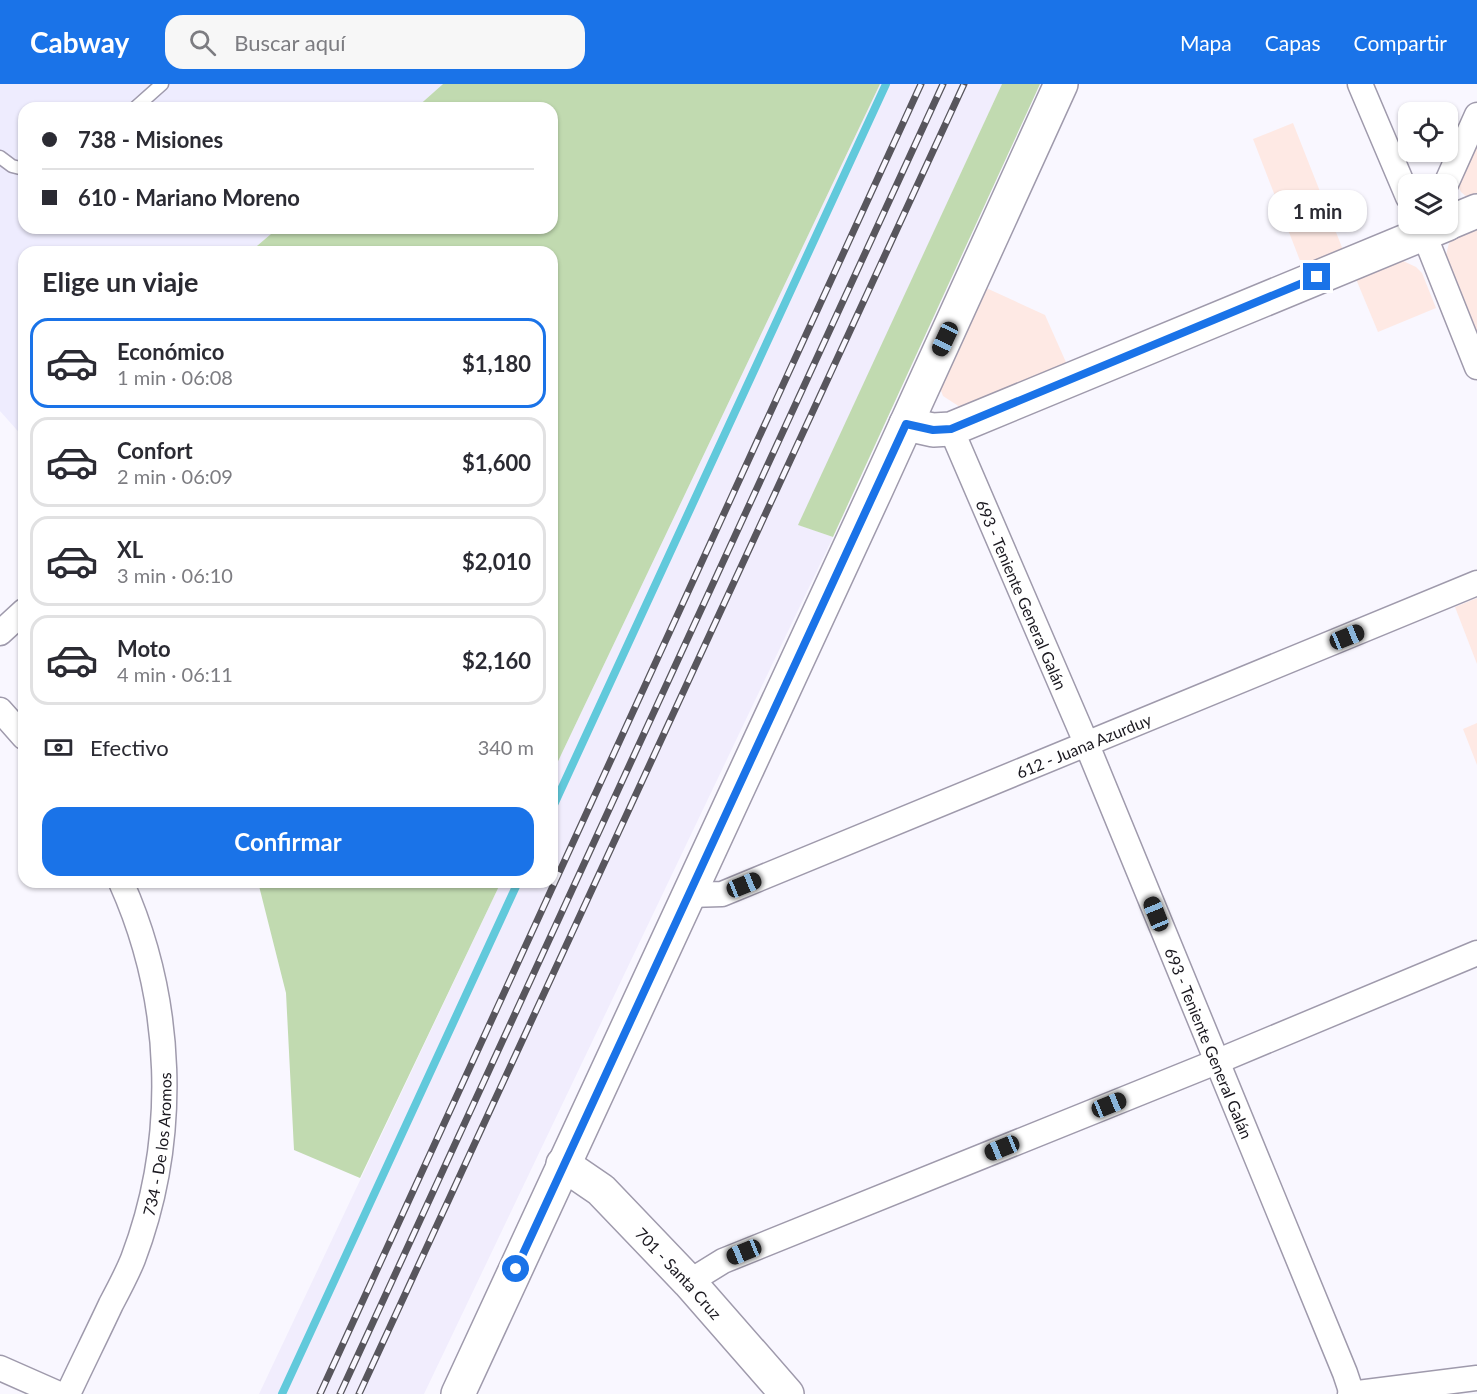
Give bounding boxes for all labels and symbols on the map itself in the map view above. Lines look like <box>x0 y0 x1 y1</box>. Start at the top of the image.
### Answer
callout: 1 min <box>1268 190 1366 232</box>
route end <box>1303 263 1330 290</box>
car <box>929 319 961 359</box>
street label: 693 - Teniente General Galán <box>973 496 1071 692</box>
car <box>1327 622 1367 652</box>
street label: 612 - Juana Azurduy <box>1013 709 1154 781</box>
car <box>724 870 764 900</box>
car <box>1141 894 1171 934</box>
street label: 693 - Teniente General Galán <box>1162 944 1257 1141</box>
street label: 734 - De los Aromos <box>138 1072 174 1218</box>
car <box>1089 1090 1129 1120</box>
car <box>982 1133 1022 1163</box>
street label: 701 - Santa Cruz <box>632 1223 726 1323</box>
car <box>724 1237 764 1267</box>
route start <box>502 1255 529 1282</box>

